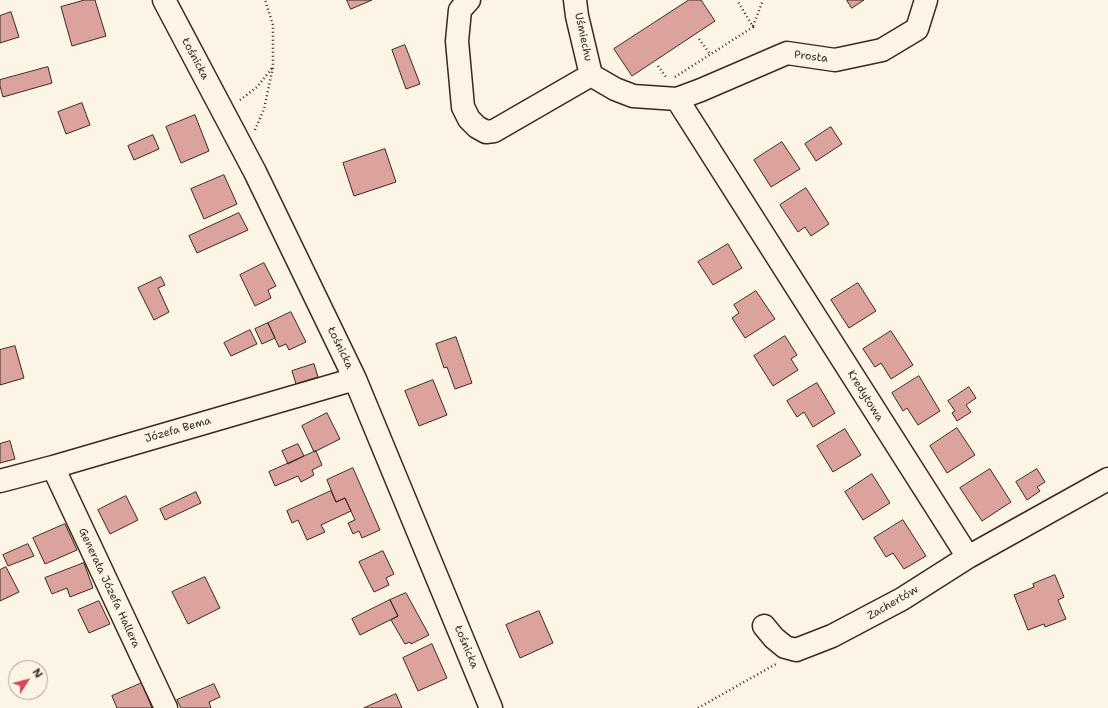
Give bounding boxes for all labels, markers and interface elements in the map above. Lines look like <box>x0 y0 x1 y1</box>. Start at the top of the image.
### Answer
street label: Uśmiechu <box>571 12 595 62</box>
street label: Łośnicka <box>179 36 211 82</box>
street label: Prosta <box>793 48 829 66</box>
street label: Łośnicka <box>324 325 356 371</box>
street label: Kredytowa <box>844 368 886 424</box>
street label: Józefa Bema <box>143 414 213 446</box>
street label: Generała Józefa Hallera <box>75 526 143 650</box>
street label: Zachertów <box>865 583 921 623</box>
street label: Łośnicka <box>451 624 481 670</box>
north arrow <box>8 660 48 700</box>
text: N <box>29 665 46 681</box>

